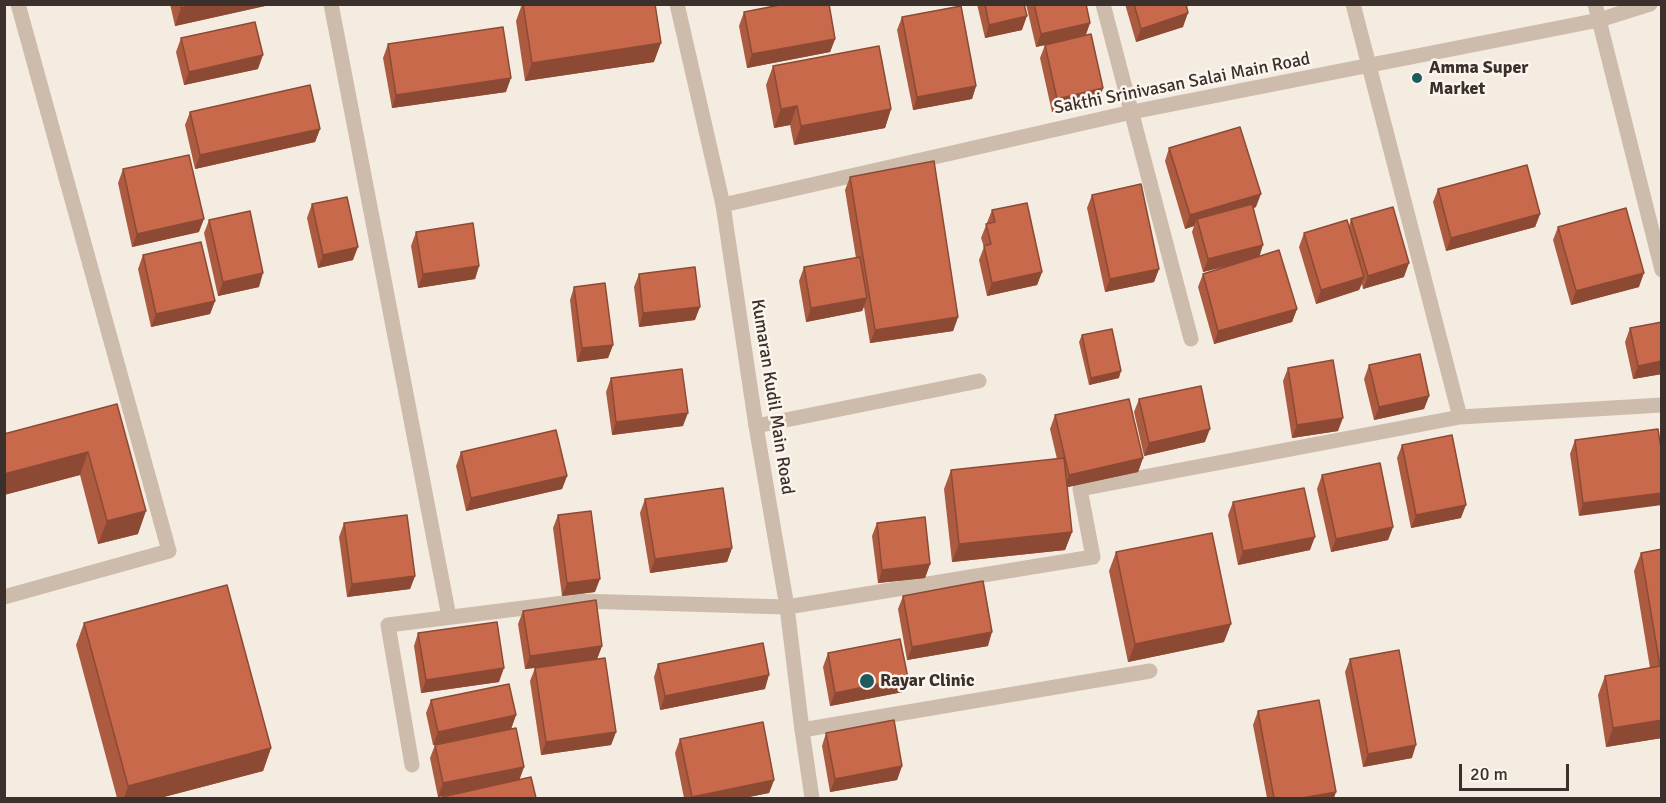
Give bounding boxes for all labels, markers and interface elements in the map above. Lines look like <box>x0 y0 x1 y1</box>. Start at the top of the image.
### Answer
street label: Sakthi Srinivasan Salai Main Road <box>1052 49 1312 119</box>
place label: Amma Super Market <box>1429 57 1528 100</box>
marker: Amma Super Market <box>1410 71 1424 85</box>
street label: Kumaran Kudil Main Road <box>746 298 798 496</box>
place label: Rayar Clinic <box>880 670 975 692</box>
marker: Rayar Clinic <box>858 672 876 690</box>
scale bar <box>1462 752 1572 790</box>
text: 20 m <box>1470 763 1508 785</box>

